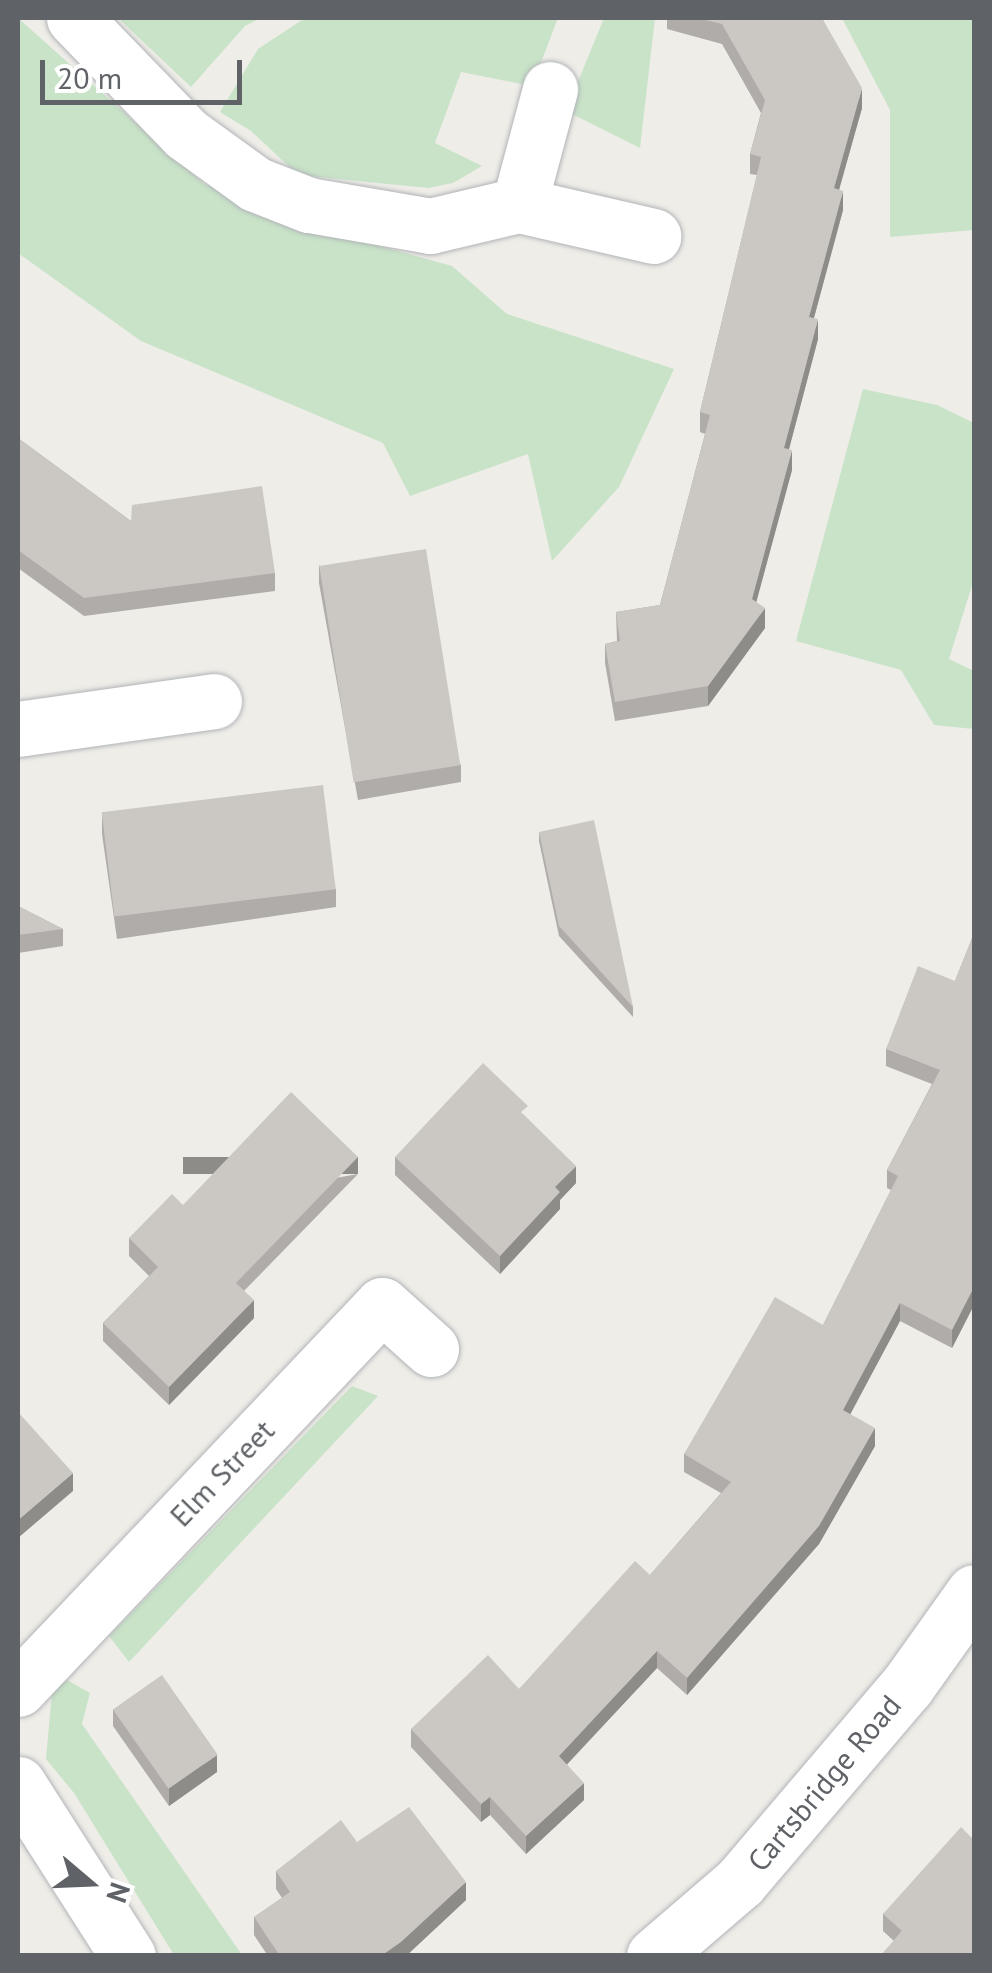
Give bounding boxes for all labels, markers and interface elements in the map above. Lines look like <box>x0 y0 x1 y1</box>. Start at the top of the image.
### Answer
scale bar <box>45 40 248 102</box>
text: 20 m <box>57 58 122 97</box>
street label: Elm Street <box>163 1412 281 1534</box>
street label: Cartsbridge Road <box>740 1688 908 1878</box>
north arrow <box>40 1833 140 1933</box>
text: N <box>98 1878 139 1908</box>

